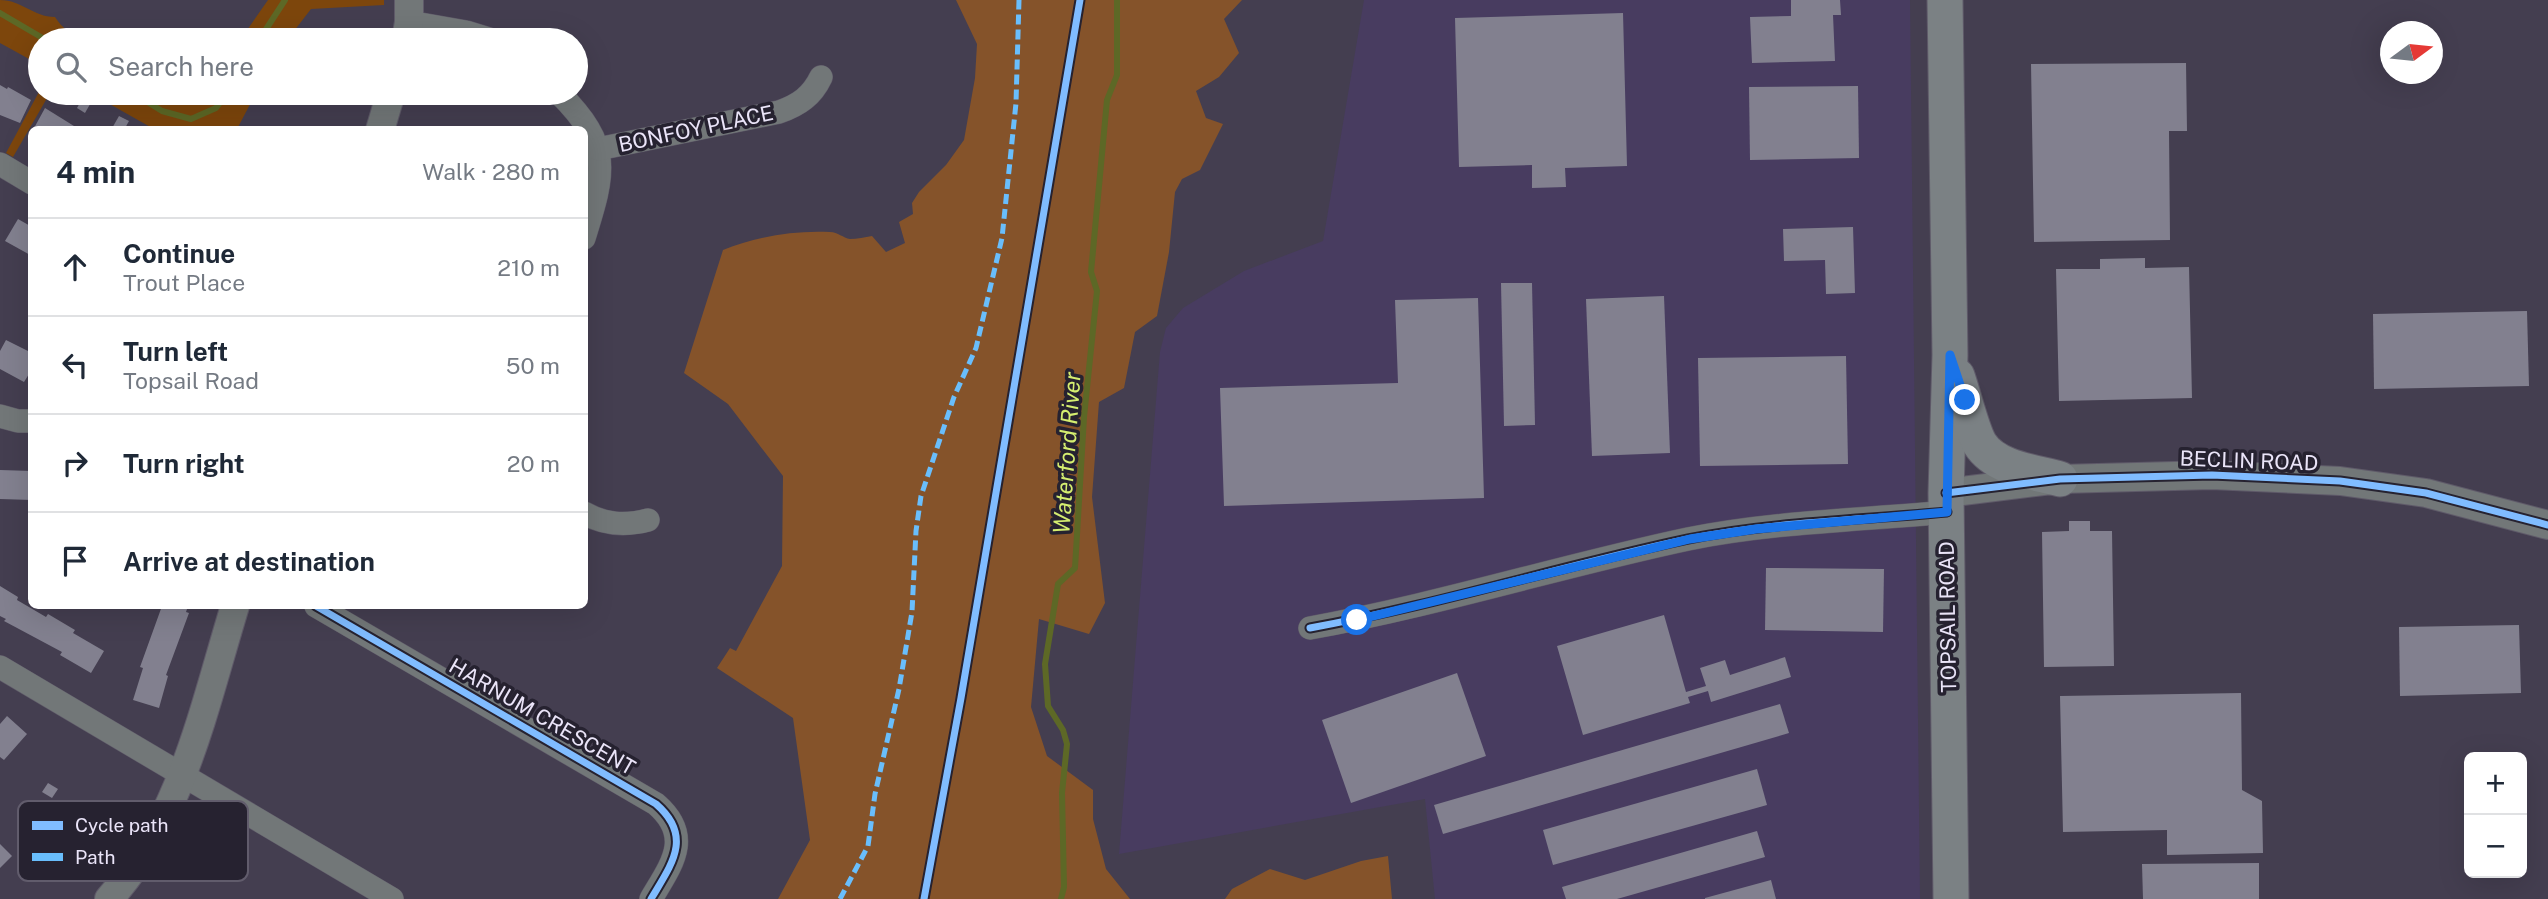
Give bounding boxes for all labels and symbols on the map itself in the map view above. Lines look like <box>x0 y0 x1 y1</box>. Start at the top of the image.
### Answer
north arrow <box>2380 21 2443 84</box>
street label: BONFOY PLACE <box>616 100 776 157</box>
water label: Waterford River <box>1047 371 1086 535</box>
route end <box>1949 384 1980 415</box>
street label: BECLIN ROAD <box>2179 446 2319 475</box>
street label: TOPSAIL ROAD <box>1934 541 1961 693</box>
route start <box>1341 604 1372 635</box>
street label: HARNUM CRESCENT <box>445 653 640 780</box>
legend <box>18 801 248 881</box>
text: Cycle path <box>75 814 168 836</box>
text: Path <box>75 846 115 868</box>

